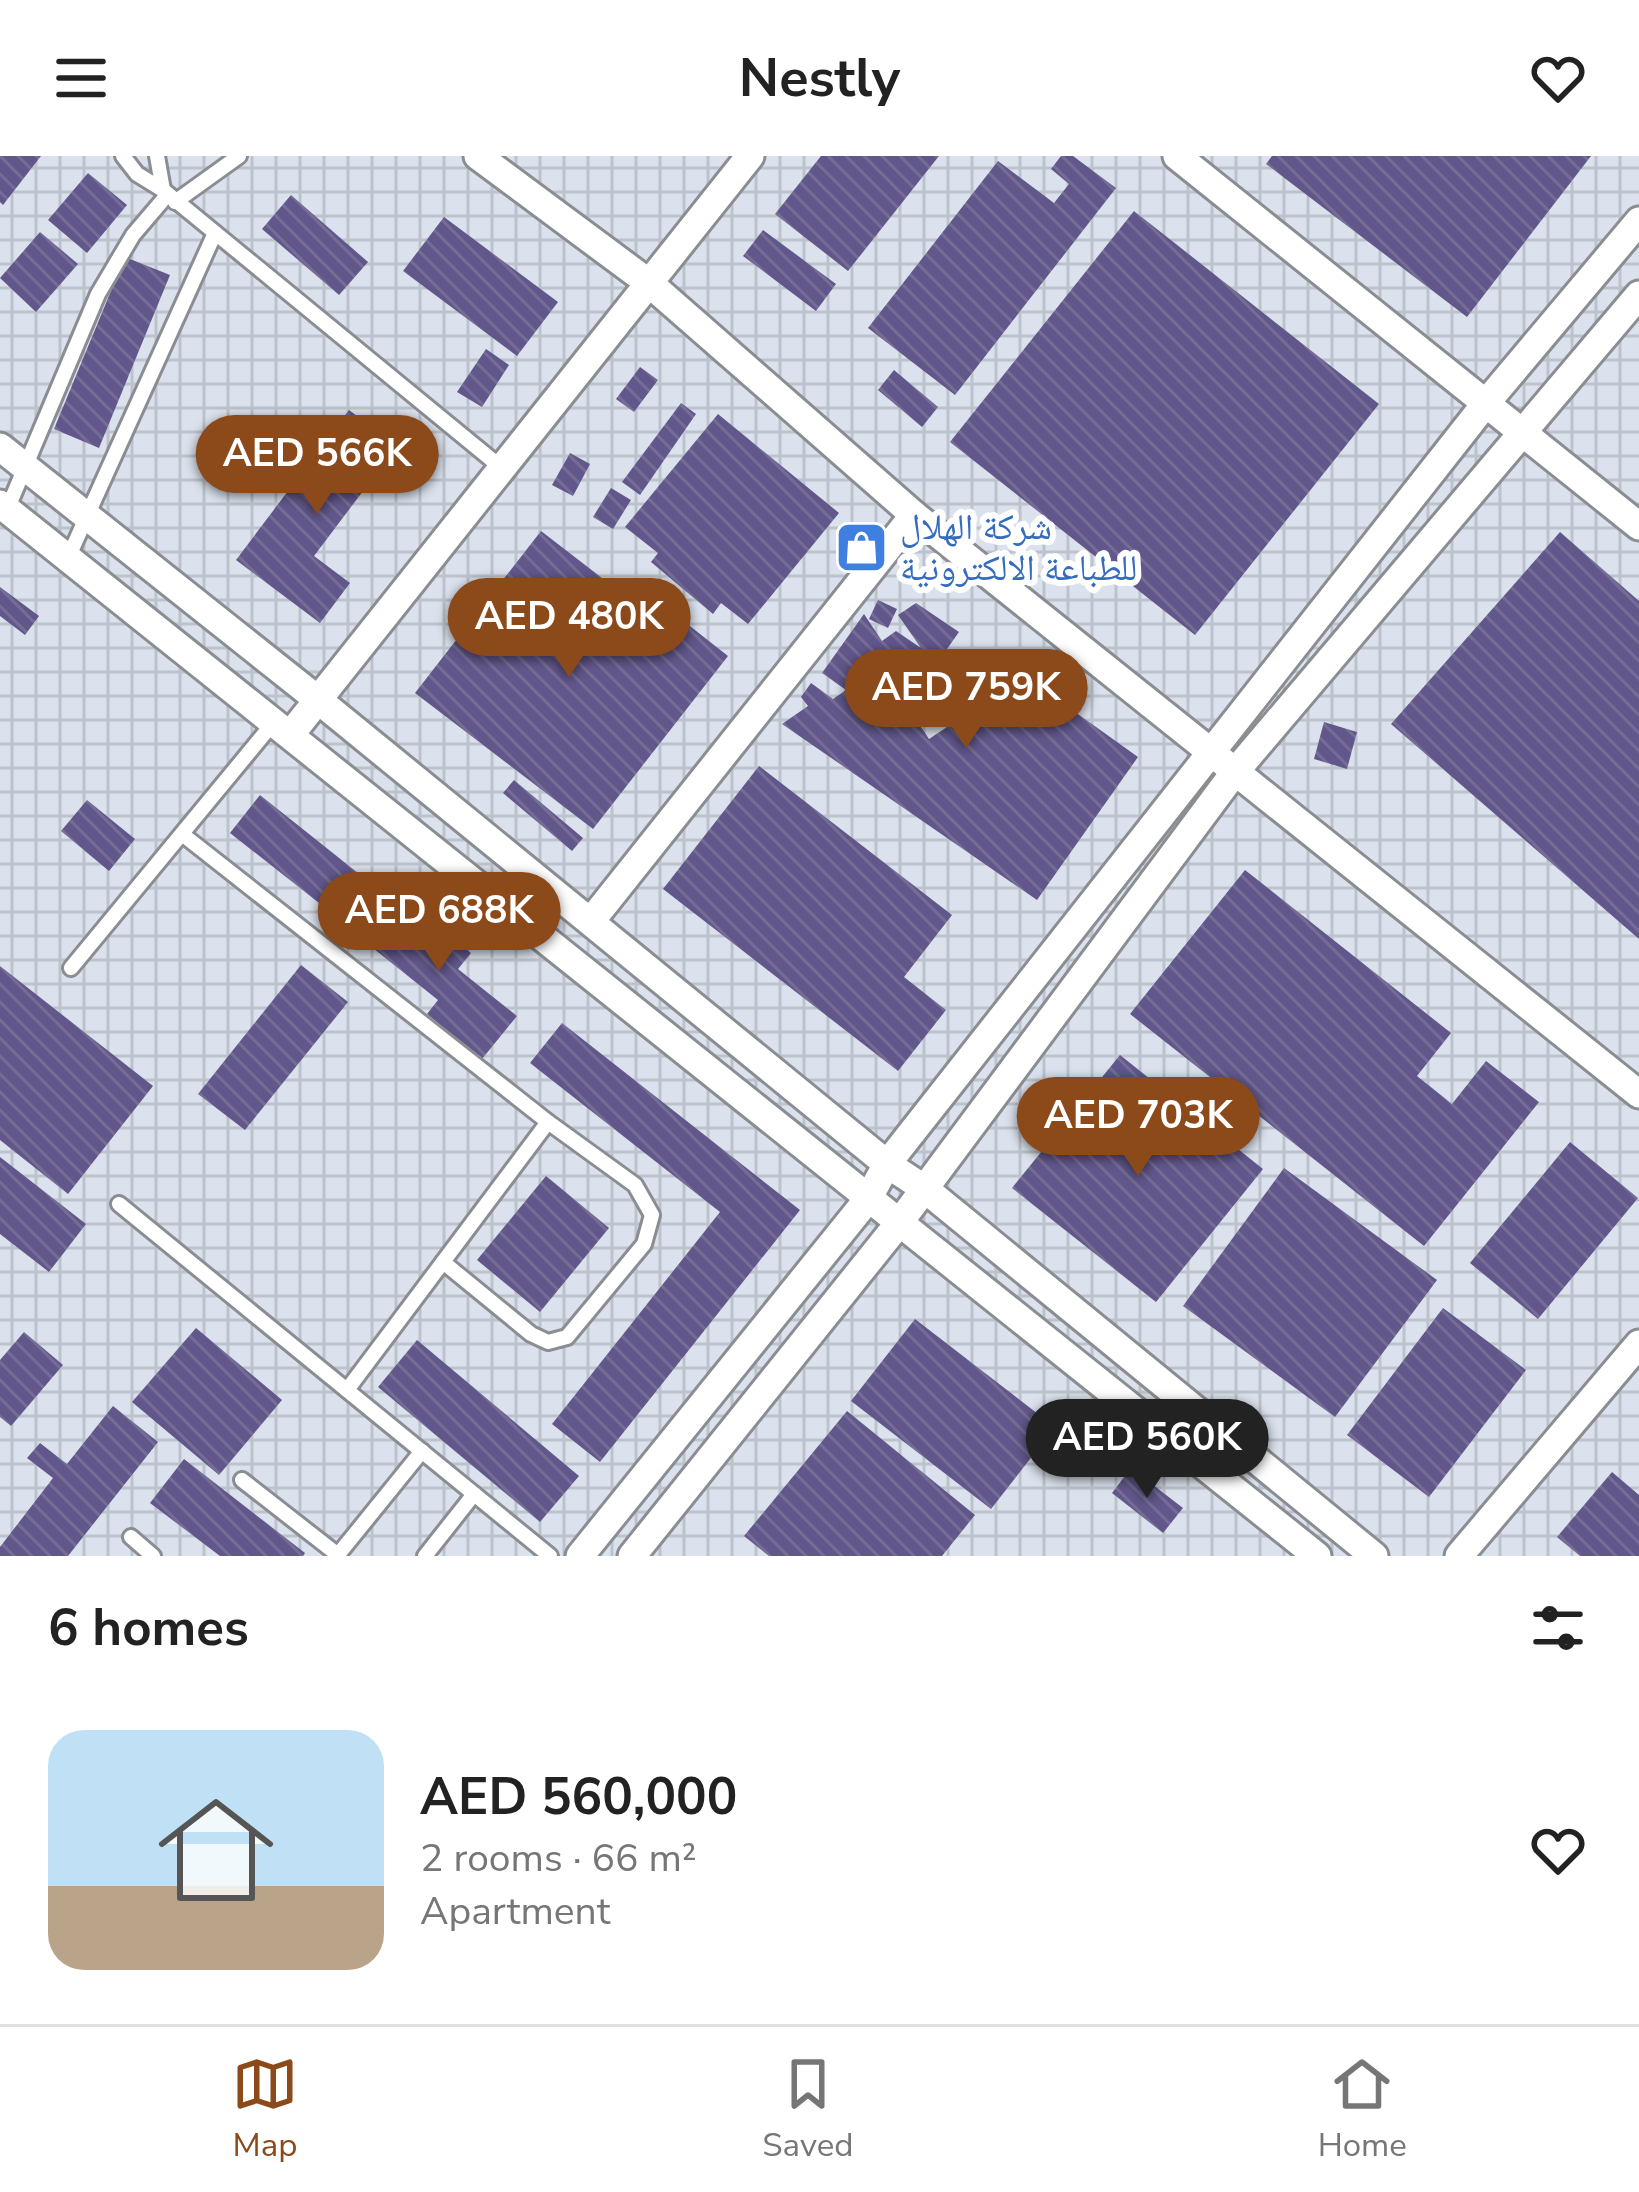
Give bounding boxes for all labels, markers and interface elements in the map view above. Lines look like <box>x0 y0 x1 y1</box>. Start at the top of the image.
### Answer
text: Nestly <box>739 41 900 115</box>
icon: menu <box>48 45 114 111</box>
icon: heart <box>1525 45 1591 111</box>
pin: AED 566K <box>193 415 441 517</box>
text: AED 566K <box>223 427 411 480</box>
place label: شركة الهلال للطباعة الالكترونية <box>900 503 1137 593</box>
shop icon: شركة الهلال للطباعة الالكترونية <box>833 519 889 575</box>
pin: AED 480K <box>445 578 693 680</box>
text: AED 480K <box>475 590 663 643</box>
pin: AED 759K <box>842 649 1090 751</box>
text: AED 759K <box>872 661 1060 714</box>
pin: AED 688K <box>315 872 563 974</box>
text: AED 688K <box>345 884 533 937</box>
pin: AED 703K <box>1014 1077 1262 1179</box>
text: AED 703K <box>1044 1089 1232 1142</box>
pin: AED 560K <box>1023 1399 1271 1501</box>
text: AED 560K <box>1053 1411 1241 1464</box>
text: 6 homes <box>48 1593 249 1663</box>
icon: filters <box>1525 1595 1591 1661</box>
text: AED 560,000 <box>420 1762 737 1832</box>
icon: home <box>144 1778 288 1922</box>
icon: heart <box>1525 1817 1591 1883</box>
text: 2 rooms · 66 m² <box>420 1832 697 1885</box>
text: Apartment <box>420 1885 610 1938</box>
tab: Map <box>232 2051 298 2168</box>
tab: Saved <box>762 2051 853 2168</box>
tab: Home <box>1318 2051 1407 2168</box>

